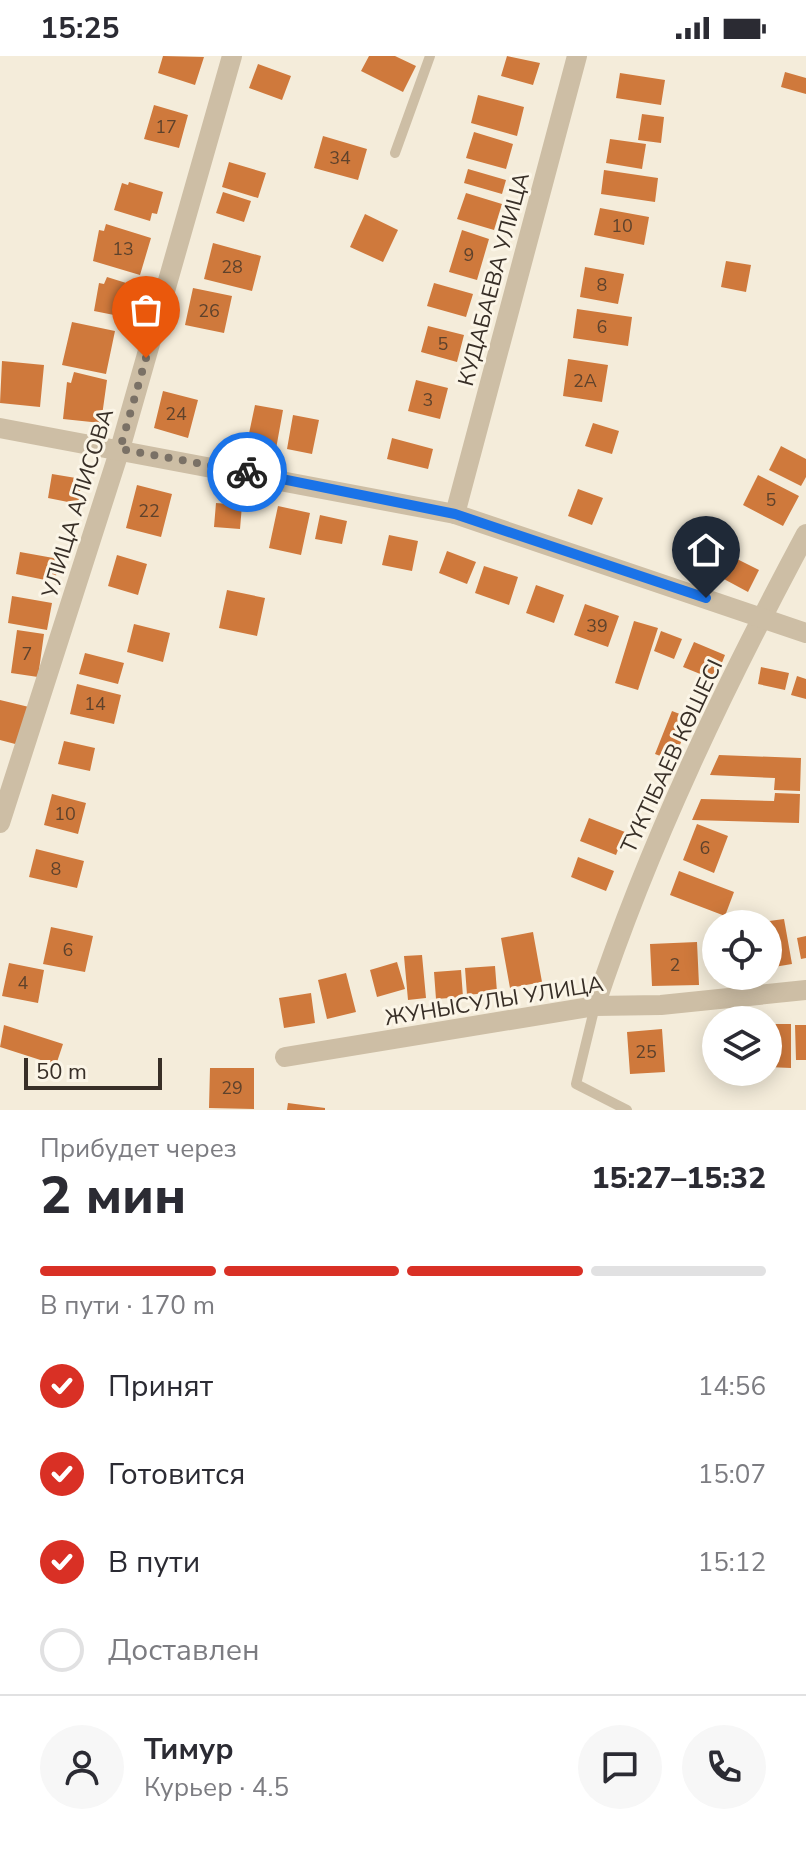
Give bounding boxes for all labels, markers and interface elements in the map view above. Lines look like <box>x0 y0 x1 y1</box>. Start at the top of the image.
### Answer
text: 15:25 <box>40 8 119 49</box>
house number: 17 <box>155 115 177 139</box>
house number: 34 <box>329 146 351 170</box>
street label: КУДАБАЕВА УЛИЦА <box>451 169 537 389</box>
house number: 10 <box>611 214 633 238</box>
house number: 13 <box>112 237 134 261</box>
house number: 9 <box>464 243 474 267</box>
house number: 28 <box>221 255 243 279</box>
house number: 8 <box>597 273 607 297</box>
pin <box>112 276 180 358</box>
icon: bag <box>124 288 168 332</box>
house number: 26 <box>198 299 220 323</box>
house number: 6 <box>597 315 607 339</box>
house number: 5 <box>438 332 448 356</box>
house number: 2А <box>573 369 597 393</box>
house number: 3 <box>423 388 433 412</box>
house number: 24 <box>165 402 187 426</box>
street label: УЛИЦА АЛИСОВА <box>35 405 121 603</box>
courier <box>207 432 287 512</box>
icon: bike <box>225 450 269 494</box>
house number: 5 <box>766 488 776 512</box>
house number: 22 <box>138 499 160 523</box>
pin <box>672 516 740 598</box>
icon: home <box>684 528 728 572</box>
house number: 39 <box>586 614 608 638</box>
house number: 7 <box>22 642 32 666</box>
street label: ТҮКТІБАЕВ КӨШЕСІ <box>614 655 730 858</box>
house number: 14 <box>84 692 106 716</box>
house number: 10 <box>54 802 76 826</box>
house number: 6 <box>700 836 710 860</box>
house number: 8 <box>51 857 61 881</box>
map controls <box>702 910 782 1086</box>
button: locate <box>702 910 782 990</box>
house number: 6 <box>63 938 73 962</box>
house number: 2 <box>670 953 680 977</box>
street label: ЖУНЫСУЛЫ УЛИЦА <box>383 969 606 1033</box>
house number: 4 <box>18 971 29 995</box>
button: layers <box>702 1006 782 1086</box>
house number: 25 <box>635 1040 657 1064</box>
scale bar <box>24 1054 162 1090</box>
text: 50 m <box>36 1057 87 1087</box>
house number: 29 <box>221 1076 243 1100</box>
text: Прибудет через <box>40 1131 237 1166</box>
text: 15:27–15:32 <box>591 1158 766 1199</box>
text: 2 мин <box>40 1160 186 1231</box>
text: В пути · 170 m <box>40 1288 215 1323</box>
icon: check <box>40 1364 84 1408</box>
text: Принят <box>108 1366 213 1407</box>
text: 14:56 <box>698 1369 766 1404</box>
icon: check <box>40 1452 84 1496</box>
text: Готовится <box>108 1454 245 1495</box>
text: 15:07 <box>698 1457 766 1492</box>
icon: check <box>40 1540 84 1584</box>
text: В пути <box>108 1542 200 1583</box>
text: 15:12 <box>698 1545 766 1580</box>
text: Доставлен <box>108 1630 260 1671</box>
button: person <box>40 1725 124 1809</box>
button: chat <box>578 1725 662 1809</box>
button: phone <box>682 1725 766 1809</box>
text: Тимур <box>144 1729 234 1770</box>
text: Курьер · 4.5 <box>144 1770 289 1805</box>

